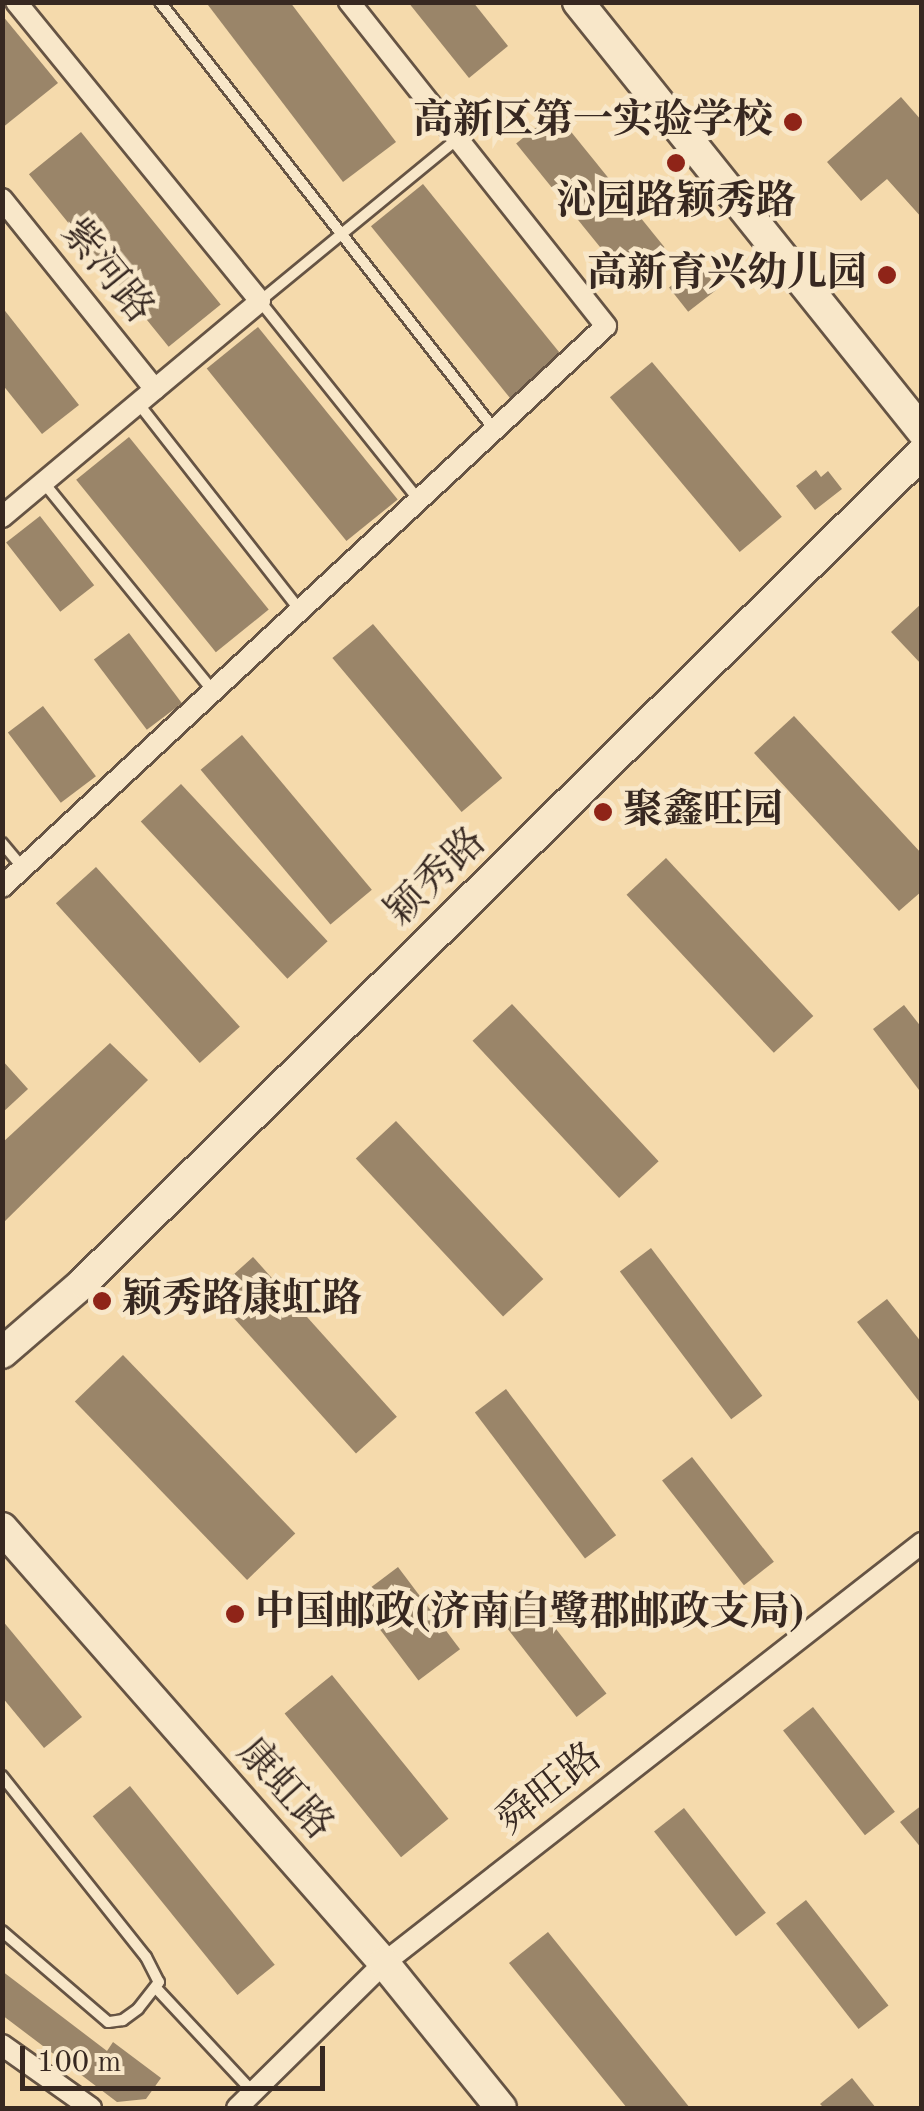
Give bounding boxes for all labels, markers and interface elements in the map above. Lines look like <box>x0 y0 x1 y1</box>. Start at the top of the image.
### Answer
place label: 高新区第一实验学校 <box>413 98 773 146</box>
marker: 高新区第一实验学校 <box>782 111 804 133</box>
marker: 沁园路颖秀路 <box>665 152 687 174</box>
place label: 沁园路颖秀路 <box>556 179 796 227</box>
street label: 紫河路 <box>50 210 162 334</box>
place label: 高新育兴幼儿园 <box>587 251 867 299</box>
marker: 高新育兴幼儿园 <box>876 264 898 286</box>
place label: 聚鑫旺园 <box>623 788 783 836</box>
marker: 聚鑫旺园 <box>592 801 614 823</box>
street label: 颖秀路 <box>377 819 497 937</box>
place label: 颖秀路康虹路 <box>122 1277 362 1325</box>
marker: 颖秀路康虹路 <box>91 1290 113 1312</box>
place label: 中国邮政(济南白鹭郡邮政支局) <box>255 1590 805 1638</box>
marker: 中国邮政(济南白鹭郡邮政支局) <box>224 1603 246 1625</box>
street label: 康虹路 <box>226 1729 342 1851</box>
street label: 舜旺路 <box>488 1734 612 1846</box>
scale bar <box>25 2026 330 2088</box>
text: 100 m <box>37 2048 121 2078</box>

